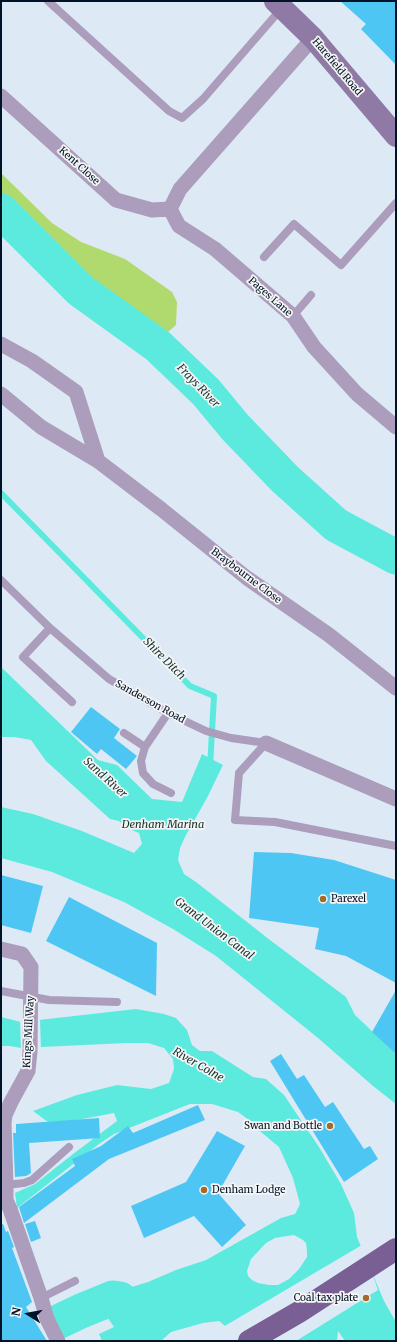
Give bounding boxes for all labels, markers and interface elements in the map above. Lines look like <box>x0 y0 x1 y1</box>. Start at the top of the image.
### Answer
street label: Harefield Road <box>310 36 364 98</box>
street label: Kent Close <box>56 145 102 187</box>
street label: Pages Lane <box>246 275 294 319</box>
water label: Frays River <box>174 362 222 410</box>
street label: Braybourne Close <box>209 546 283 606</box>
water label: Shire Ditch <box>140 635 188 683</box>
street label: Sanderson Road <box>113 678 187 726</box>
water label: Sand River <box>81 755 129 801</box>
water label: Denham Marina <box>122 818 204 832</box>
place label: Parexel <box>331 893 366 905</box>
marker: Parexel <box>318 894 328 904</box>
water label: Grand Union Canal <box>172 895 256 963</box>
street label: Kings Mill Way <box>21 995 37 1069</box>
water label: River Colne <box>170 1045 226 1085</box>
place label: Swan and Bottle <box>244 1120 322 1132</box>
marker: Swan and Bottle <box>325 1121 335 1131</box>
place label: Denham Lodge <box>212 1184 285 1196</box>
marker: Denham Lodge <box>199 1185 209 1195</box>
place label: Coal tax plate <box>294 1292 358 1304</box>
marker: Coal tax plate <box>361 1293 371 1303</box>
north arrow <box>8 1294 48 1334</box>
text: N <box>9 1306 24 1317</box>

